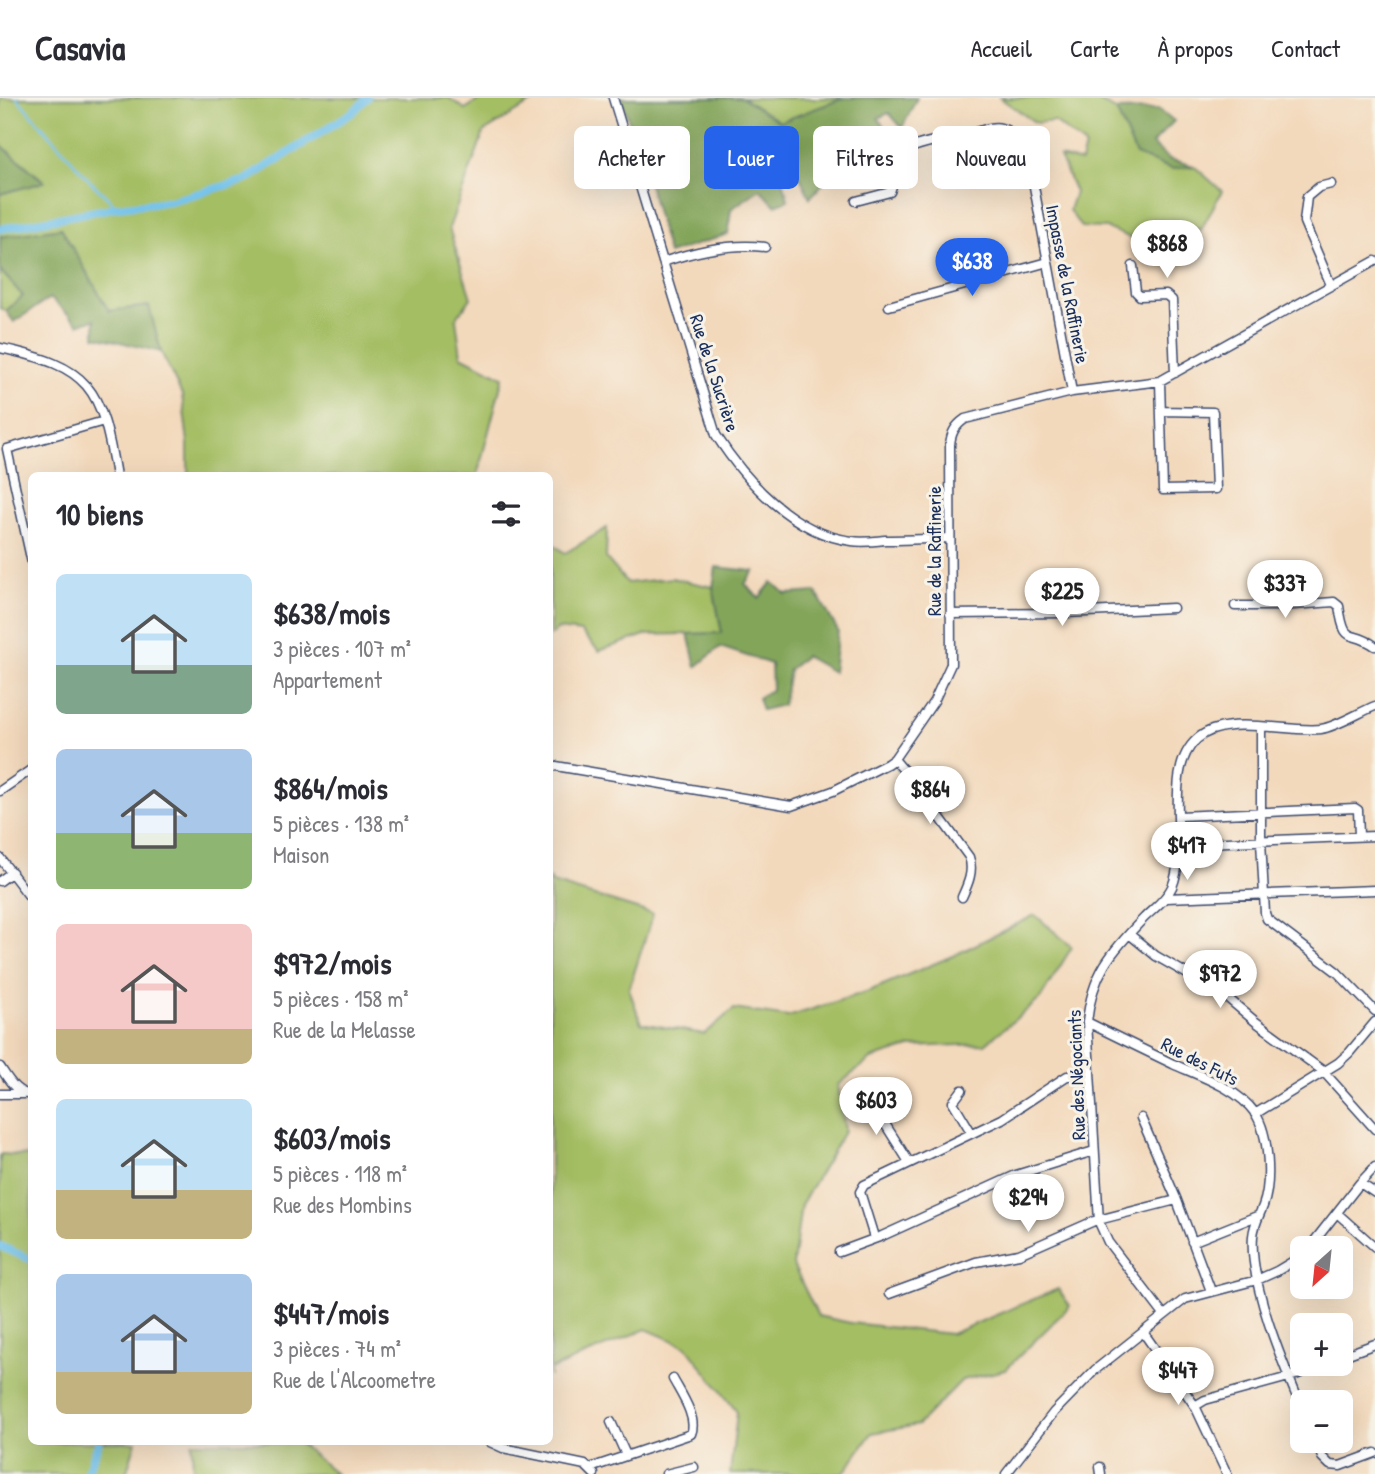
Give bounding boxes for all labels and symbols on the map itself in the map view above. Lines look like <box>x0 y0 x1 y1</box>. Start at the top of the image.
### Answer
street label: Impasse de la Raffinerie <box>1040 202 1096 366</box>
pin: $868 <box>1126 220 1208 280</box>
pin: $638 <box>931 238 1013 298</box>
street label: Rue de la Sucrière <box>684 311 746 435</box>
street label: Rue de la Raffinerie <box>921 486 947 616</box>
pin: $337 <box>1244 560 1326 620</box>
pin: $225 <box>1021 568 1103 628</box>
pin: $864 <box>889 766 971 826</box>
pin: $417 <box>1146 822 1228 882</box>
pin: $972 <box>1179 950 1261 1010</box>
street label: Rue des Négociants <box>1061 1010 1091 1140</box>
street label: Rue des Futs <box>1157 1030 1243 1092</box>
pin: $603 <box>835 1077 917 1137</box>
pin: $294 <box>987 1174 1069 1234</box>
north arrow <box>1290 1236 1353 1298</box>
pin: $447 <box>1137 1348 1219 1407</box>

